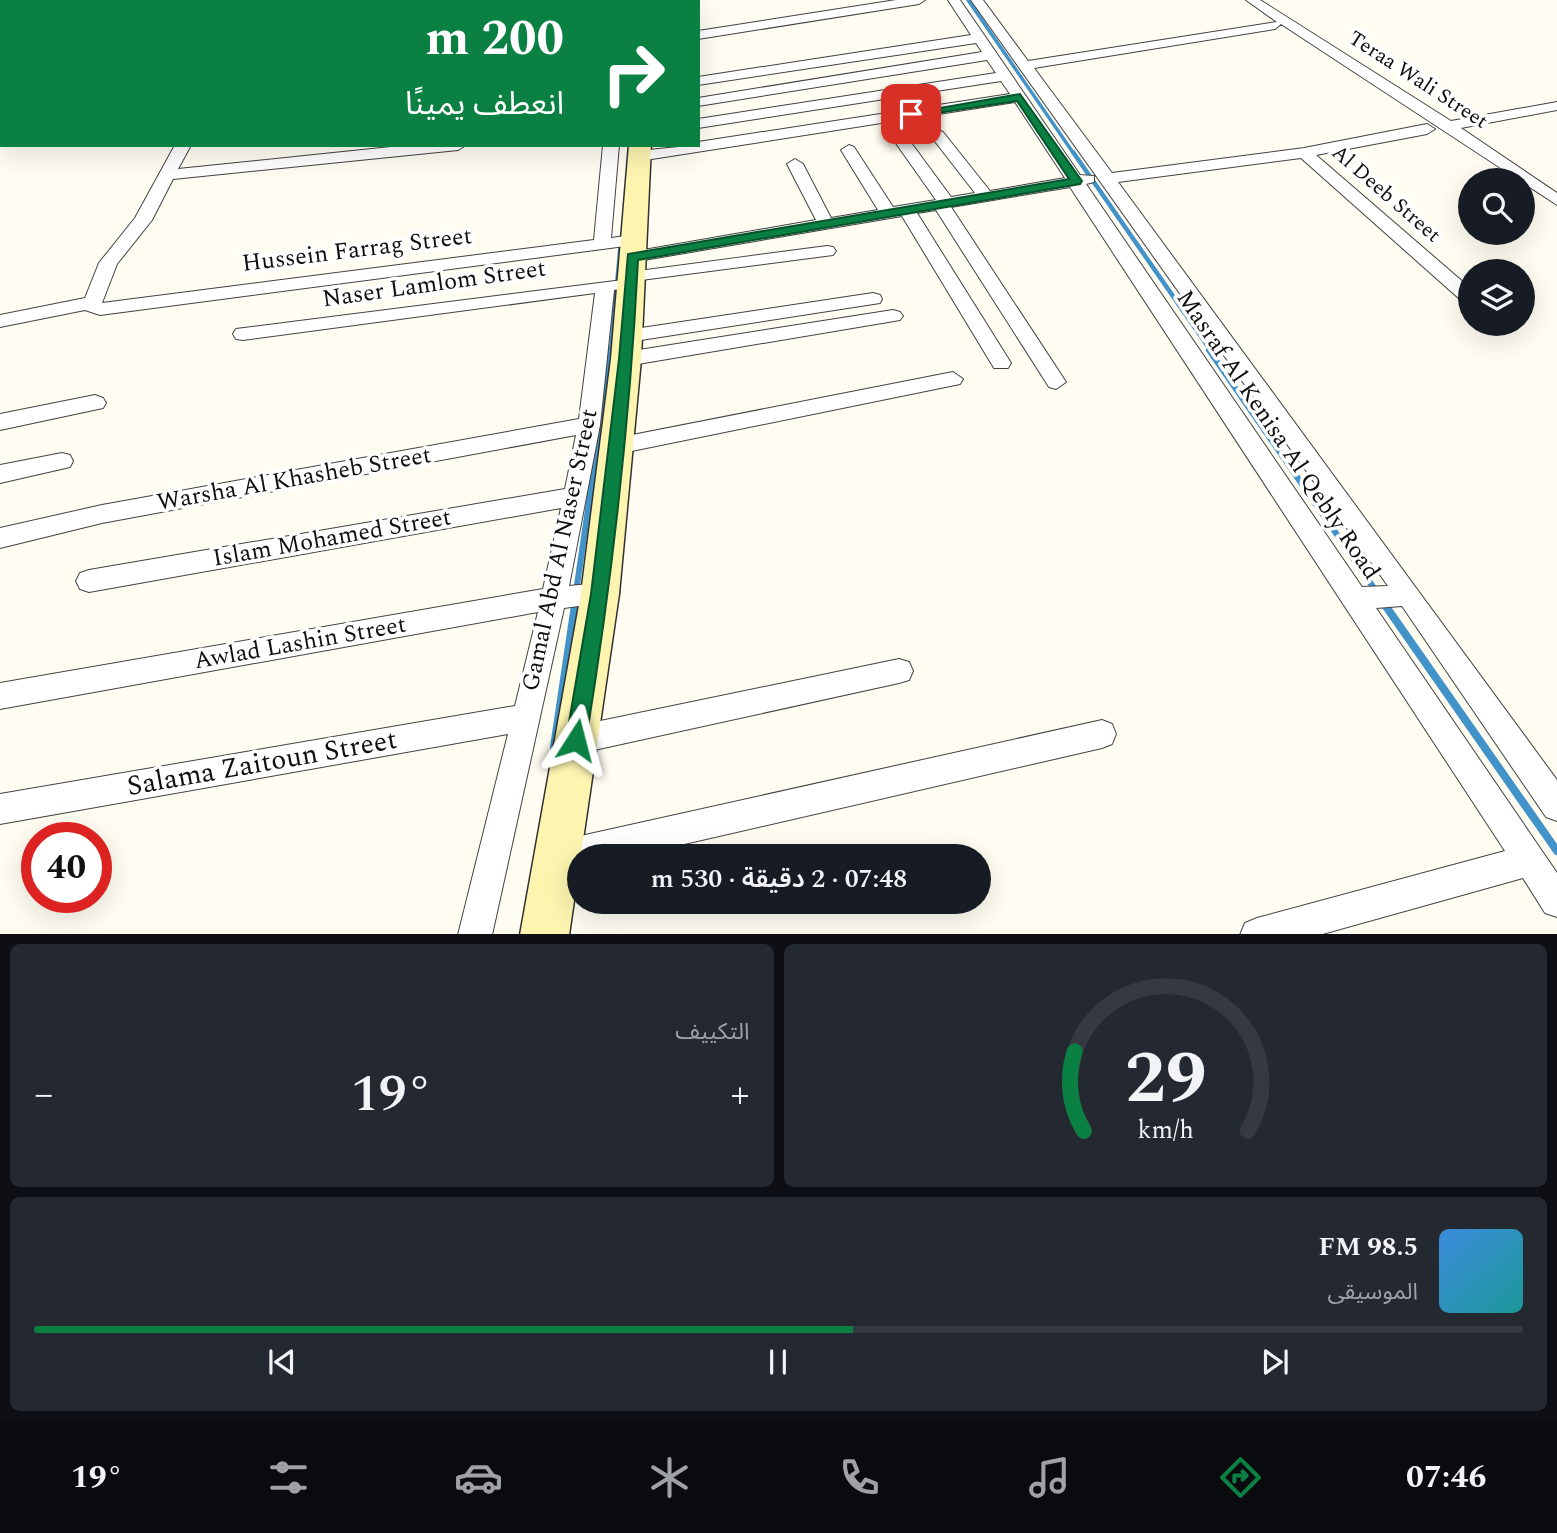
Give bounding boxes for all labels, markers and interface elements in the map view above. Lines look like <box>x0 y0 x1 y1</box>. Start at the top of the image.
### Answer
text: 200 m <box>425 2 564 77</box>
street label: Teraa Wali Street <box>1342 23 1494 137</box>
icon: right <box>588 28 679 119</box>
text: انعطف يمينًا <box>405 80 564 129</box>
pin <box>881 84 941 144</box>
icon: arrive <box>892 95 930 133</box>
street label: Al Deeb Street <box>1324 137 1448 251</box>
map controls <box>1458 168 1535 336</box>
button: search <box>1458 168 1535 245</box>
street label: Hussein Farrag Street <box>240 218 474 282</box>
street label: Naser Lamlom Street <box>320 250 548 318</box>
button: layers <box>1458 259 1535 336</box>
street label: Masraf Al Kenisa Al Qebly Road <box>1167 283 1389 587</box>
street label: Gamal Abd Al Naser Street <box>512 405 608 695</box>
street label: Warsha Al Khasheb Street <box>154 437 434 521</box>
street label: Islam Mohamed Street <box>210 499 454 577</box>
street label: Awlad Lashin Street <box>191 607 409 679</box>
position arrow <box>539 703 613 777</box>
street label: Salama Zaitoun Street <box>124 718 401 808</box>
speed limit sign: 40 <box>21 822 112 913</box>
text: 07:48 · 2 دقيقة · 530 m <box>651 859 907 899</box>
text: التكييف <box>675 1015 750 1050</box>
text: 29 <box>1124 1025 1206 1136</box>
text: 19° <box>351 1055 433 1134</box>
text: − <box>34 1066 53 1124</box>
text: + <box>730 1066 750 1124</box>
text: km/h <box>1137 1112 1193 1150</box>
text: 98.5 FM <box>1318 1227 1418 1267</box>
text: الموسيقى <box>1327 1275 1418 1310</box>
icon: previous <box>263 1343 301 1381</box>
icon: pause <box>759 1343 797 1381</box>
icon: next <box>1256 1343 1294 1381</box>
text: 19° <box>71 1453 123 1502</box>
icon: filters <box>264 1453 313 1502</box>
icon: car <box>454 1453 503 1502</box>
icon: climate <box>645 1453 694 1502</box>
icon: phone <box>835 1453 884 1502</box>
icon: music <box>1025 1453 1074 1502</box>
icon: directions <box>1216 1453 1265 1502</box>
text: 07:46 <box>1406 1453 1486 1502</box>

